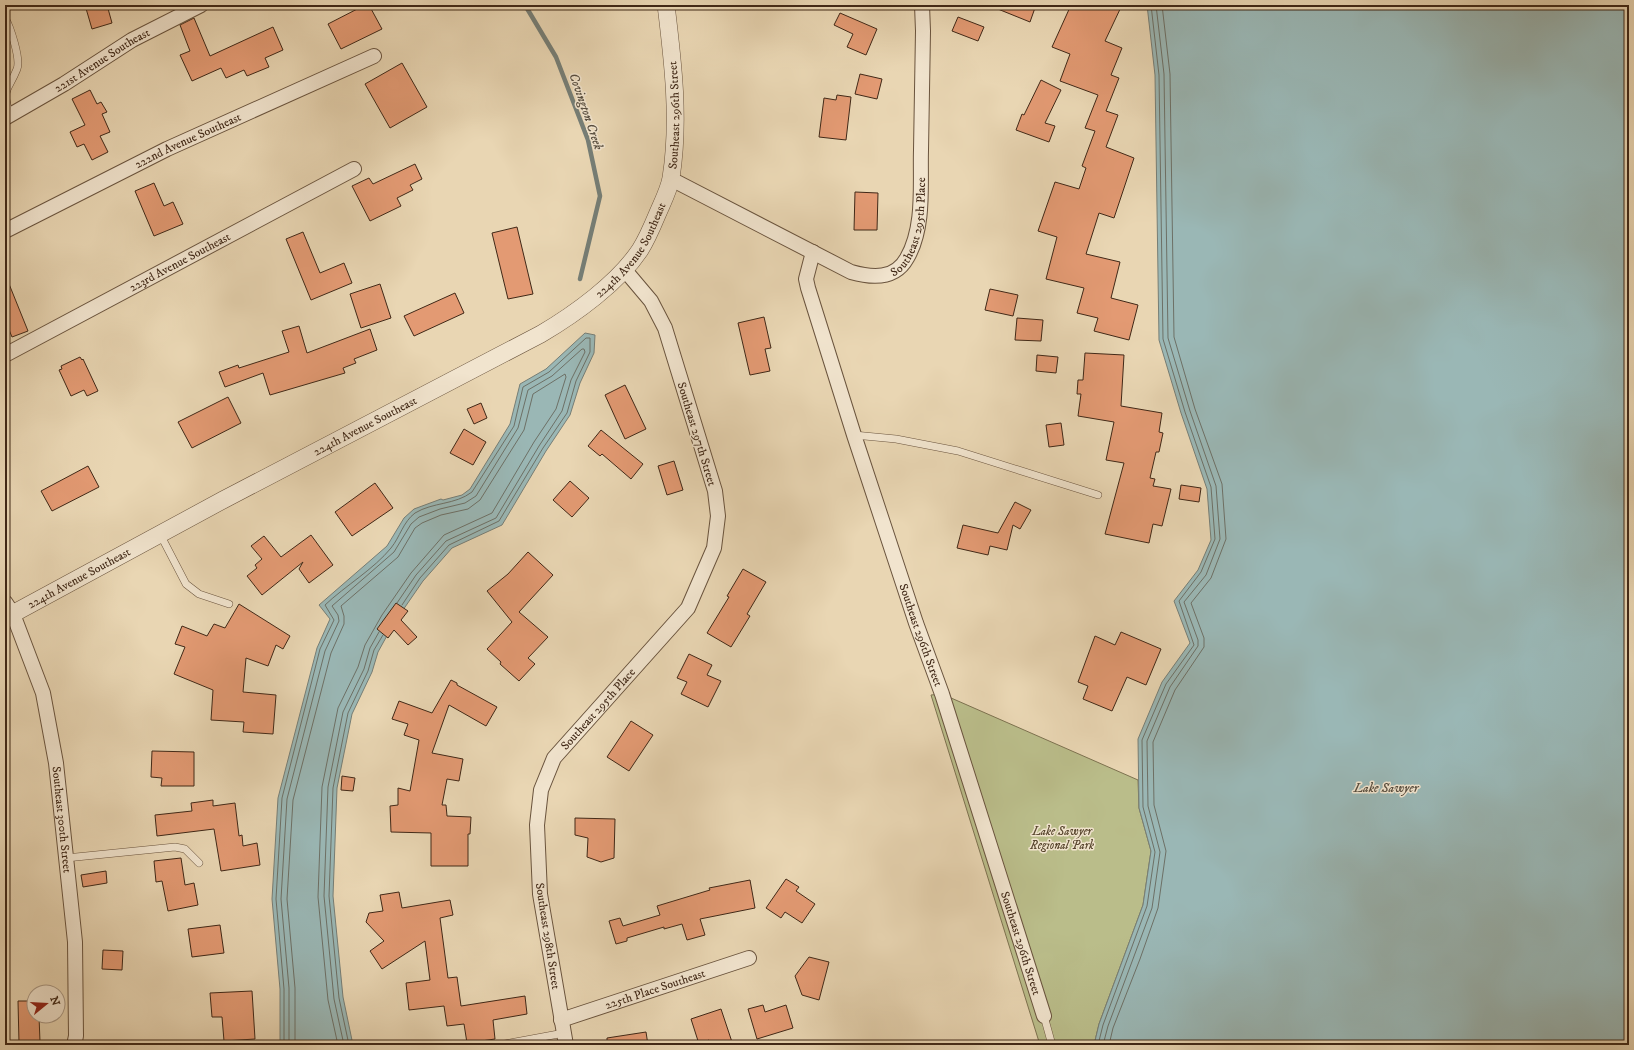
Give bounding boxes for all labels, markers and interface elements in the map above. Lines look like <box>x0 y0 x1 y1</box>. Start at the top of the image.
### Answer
street label: 221st Avenue Southeast <box>52 25 153 96</box>
street label: Southeast 296th Street <box>665 60 683 170</box>
water label: Covington Creek <box>565 71 607 152</box>
street label: 222nd Avenue Southeast <box>132 110 244 172</box>
street label: Southeast 295th Place <box>888 177 929 280</box>
street label: 224th Avenue Southeast <box>592 200 670 301</box>
street label: 223rd Avenue Southeast <box>127 229 233 295</box>
street label: Southeast 297th Street <box>674 380 719 488</box>
street label: 224th Avenue Southeast <box>311 393 420 460</box>
street label: 224th Avenue Southeast <box>25 544 133 612</box>
street label: Southeast 296th Street <box>896 582 946 689</box>
street label: Southeast 295th Place <box>558 665 639 753</box>
street label: Southeast 300th Street <box>48 766 75 874</box>
water label: Lake Sawyer <box>1353 780 1420 796</box>
park label: Lake Sawyer Regional Park <box>1029 824 1094 853</box>
street label: Southeast 298th Street <box>532 882 563 990</box>
street label: Southeast 296th Street <box>997 890 1044 997</box>
street label: 225th Place Southeast <box>603 966 707 1013</box>
north arrow <box>26 984 66 1024</box>
text: N <box>47 995 63 1008</box>

